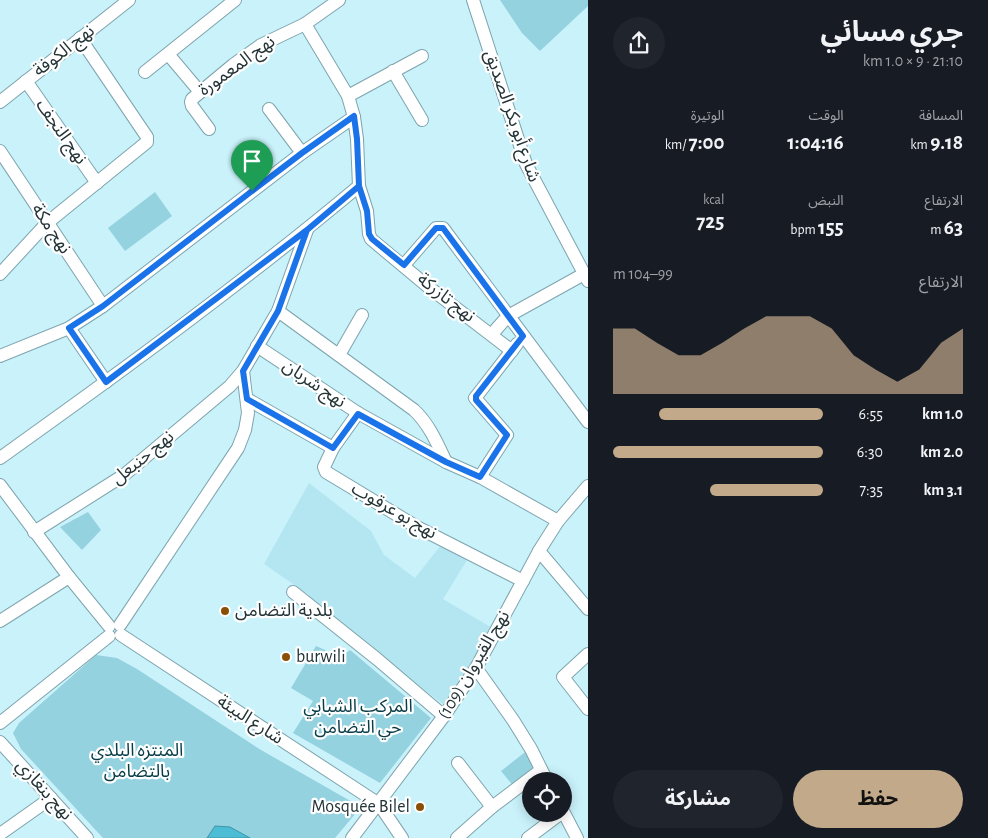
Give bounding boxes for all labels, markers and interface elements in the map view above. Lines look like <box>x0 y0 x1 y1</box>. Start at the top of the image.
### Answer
button: share <box>613 17 665 69</box>
text: جري مسائي <box>821 19 963 47</box>
street label: نهج الكوفة <box>30 22 100 83</box>
street label: نهج المعمورة <box>196 32 280 102</box>
street label: شارع أبو بكر الصديق <box>477 47 546 186</box>
text: 21:10 · 9 × 1.0 km <box>863 53 963 69</box>
street label: نهج النجف <box>30 96 90 170</box>
text: الوتيرة <box>691 109 724 123</box>
text: الوقت <box>809 109 844 123</box>
text: المسافة <box>919 109 963 123</box>
text: 7:00 <box>689 132 724 153</box>
text: 1:04:16 <box>787 132 844 153</box>
text: 9.18 <box>930 132 963 153</box>
text: /km <box>665 138 689 152</box>
text: km <box>910 138 930 152</box>
pin <box>231 140 273 191</box>
icon: arrive <box>238 147 266 175</box>
text: kcal <box>703 193 724 207</box>
text: النبض <box>808 194 844 208</box>
text: الارتفاع <box>925 194 963 208</box>
street label: نهج مكة <box>25 201 74 259</box>
text: 725 <box>696 211 724 232</box>
text: 155 <box>818 217 844 238</box>
text: 63 <box>944 217 963 238</box>
text: bpm <box>790 223 818 237</box>
text: m <box>930 223 944 237</box>
text: 99–104 m <box>613 266 673 282</box>
street label: نهج تازركة <box>412 270 478 328</box>
text: الارتفاع <box>919 274 963 290</box>
street label: نهج شربان <box>278 356 349 414</box>
text: 6:55 <box>858 406 883 422</box>
text: 1.0 km <box>922 406 963 422</box>
street label: نهج حنبعل <box>109 428 179 491</box>
text: 6:30 <box>857 444 883 460</box>
text: 2.0 km <box>920 444 963 460</box>
street label: نهج بو عرقوب <box>347 479 440 545</box>
text: 7:35 <box>859 482 883 498</box>
text: 3.1 km <box>923 482 963 498</box>
place label: بلدية التضامن <box>235 602 333 621</box>
marker: بلدية التضامن <box>219 605 231 617</box>
street label: نهج القيروان (109) <box>435 608 516 724</box>
place label: burwili <box>296 648 346 666</box>
marker: burwili <box>280 651 292 663</box>
street label: شارع البيئة <box>212 692 286 751</box>
park label: المركب الشبابي حي التضامن <box>303 698 413 740</box>
park label: المنتزه البلدي بالتضامن <box>91 742 183 782</box>
street label: نهج بنغازي <box>10 756 76 826</box>
button: مشاركة <box>613 770 783 828</box>
button: حفظ <box>793 770 963 828</box>
map controls <box>522 772 572 822</box>
button: locate <box>522 772 572 822</box>
place label: Mosquée Bilel <box>312 798 410 816</box>
marker: Mosquée Bilel <box>414 801 426 813</box>

